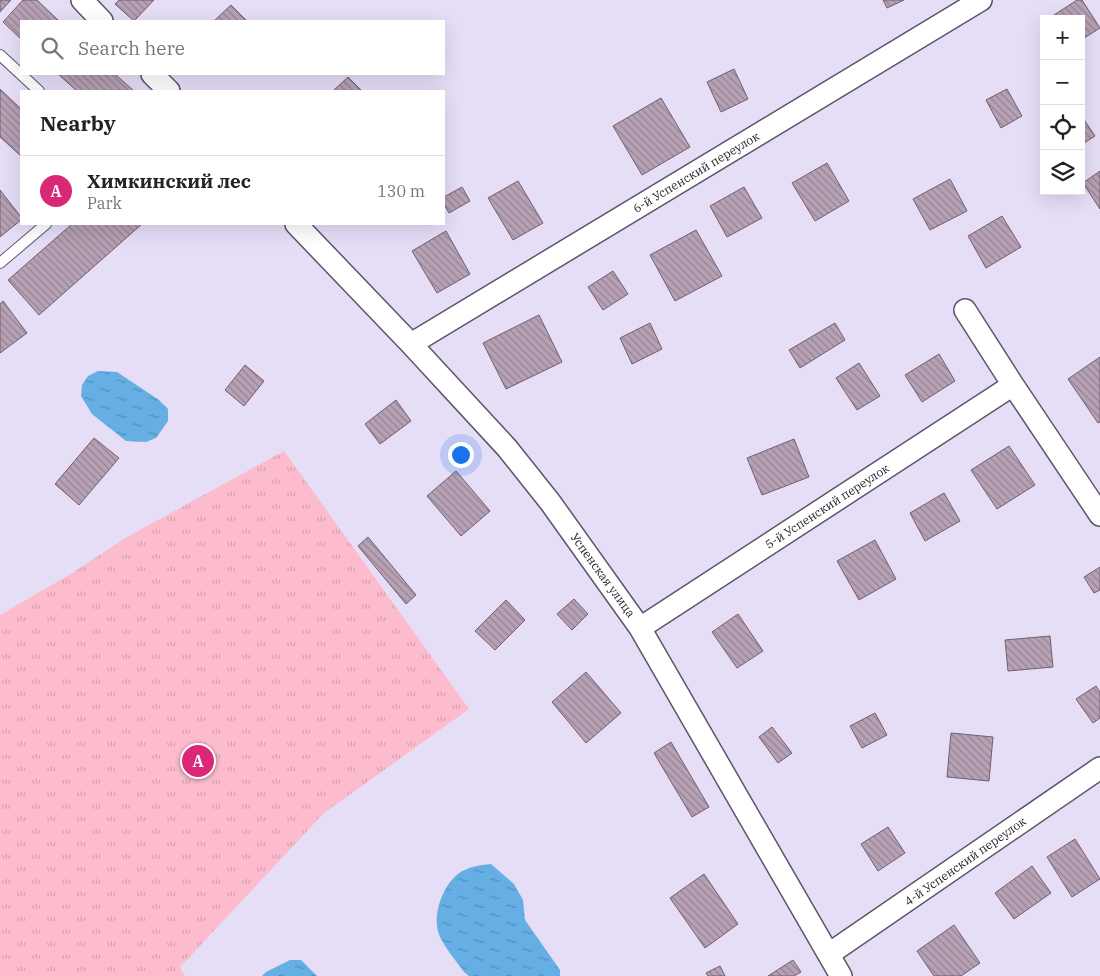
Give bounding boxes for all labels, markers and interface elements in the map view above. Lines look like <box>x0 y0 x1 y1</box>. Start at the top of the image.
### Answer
map controls <box>1040 15 1085 195</box>
button: + <box>1040 15 1085 60</box>
search box <box>20 20 445 75</box>
icon: search <box>38 34 66 62</box>
text: Search here <box>78 36 185 60</box>
button: − <box>1040 60 1085 105</box>
button: locate <box>1040 105 1085 150</box>
text: Nearby <box>40 109 116 137</box>
street label: 6-й Успенский переулок <box>630 128 762 216</box>
button: layers <box>1040 150 1085 195</box>
text: Химкинский лес <box>87 169 251 193</box>
text: A <box>50 181 62 201</box>
text: 130 m <box>377 181 425 201</box>
text: Park <box>87 193 122 213</box>
your location <box>448 442 474 468</box>
street label: 5-й Успенский переулок <box>762 460 892 552</box>
street label: Успенская улица <box>567 530 639 620</box>
pin: A <box>182 742 214 780</box>
street label: 4-й Успенский переулок <box>901 813 1029 909</box>

